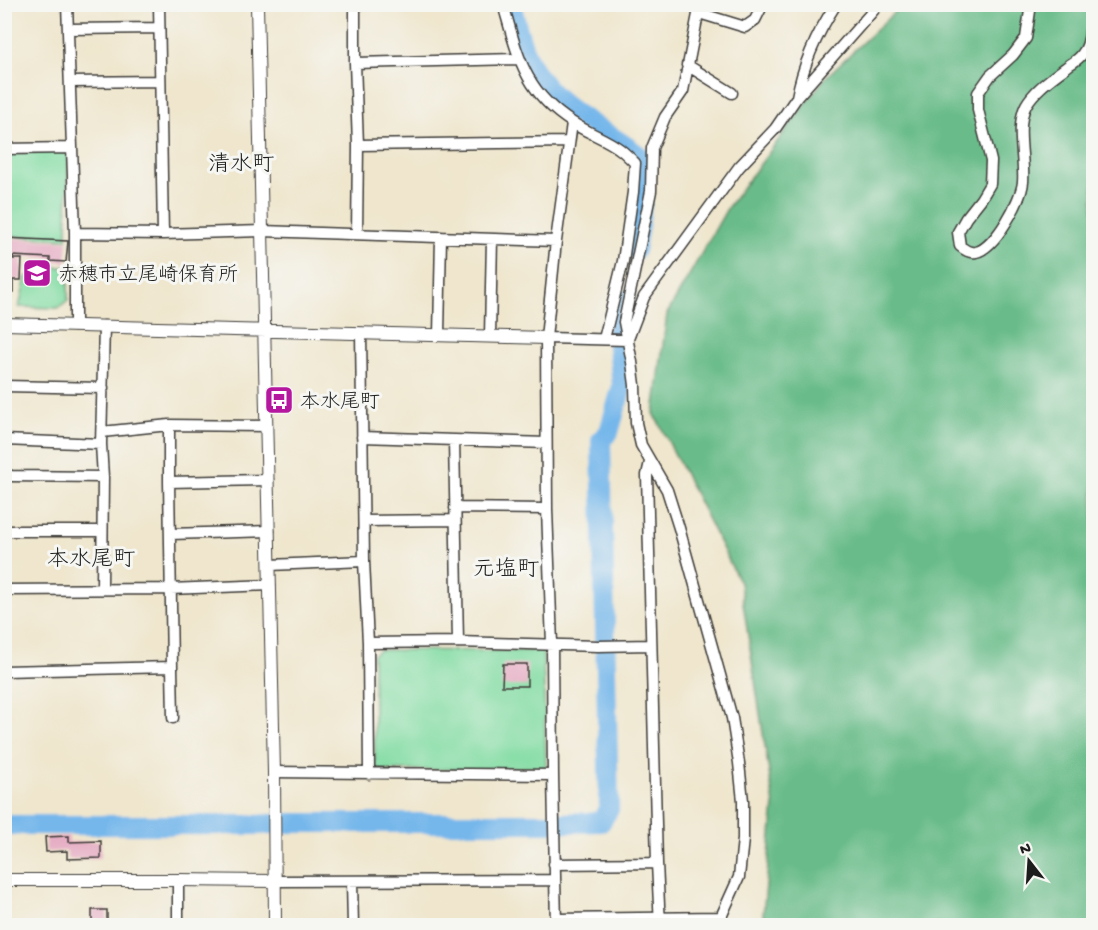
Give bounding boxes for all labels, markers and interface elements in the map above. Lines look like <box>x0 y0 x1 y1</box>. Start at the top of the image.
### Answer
district label: 清水町 <box>208 152 274 179</box>
school or university icon: 赤穂市立尾崎保育所 <box>21 257 53 289</box>
place label: 赤穂市立尾崎保育所 <box>58 263 238 288</box>
bus stop icon: 本水尾町 <box>263 384 295 416</box>
place label: 本水尾町 <box>300 391 380 415</box>
district label: 本水尾町 <box>47 547 135 574</box>
district label: 元塩町 <box>473 556 539 584</box>
north arrow <box>999 831 1059 891</box>
text: N <box>1018 839 1034 861</box>

